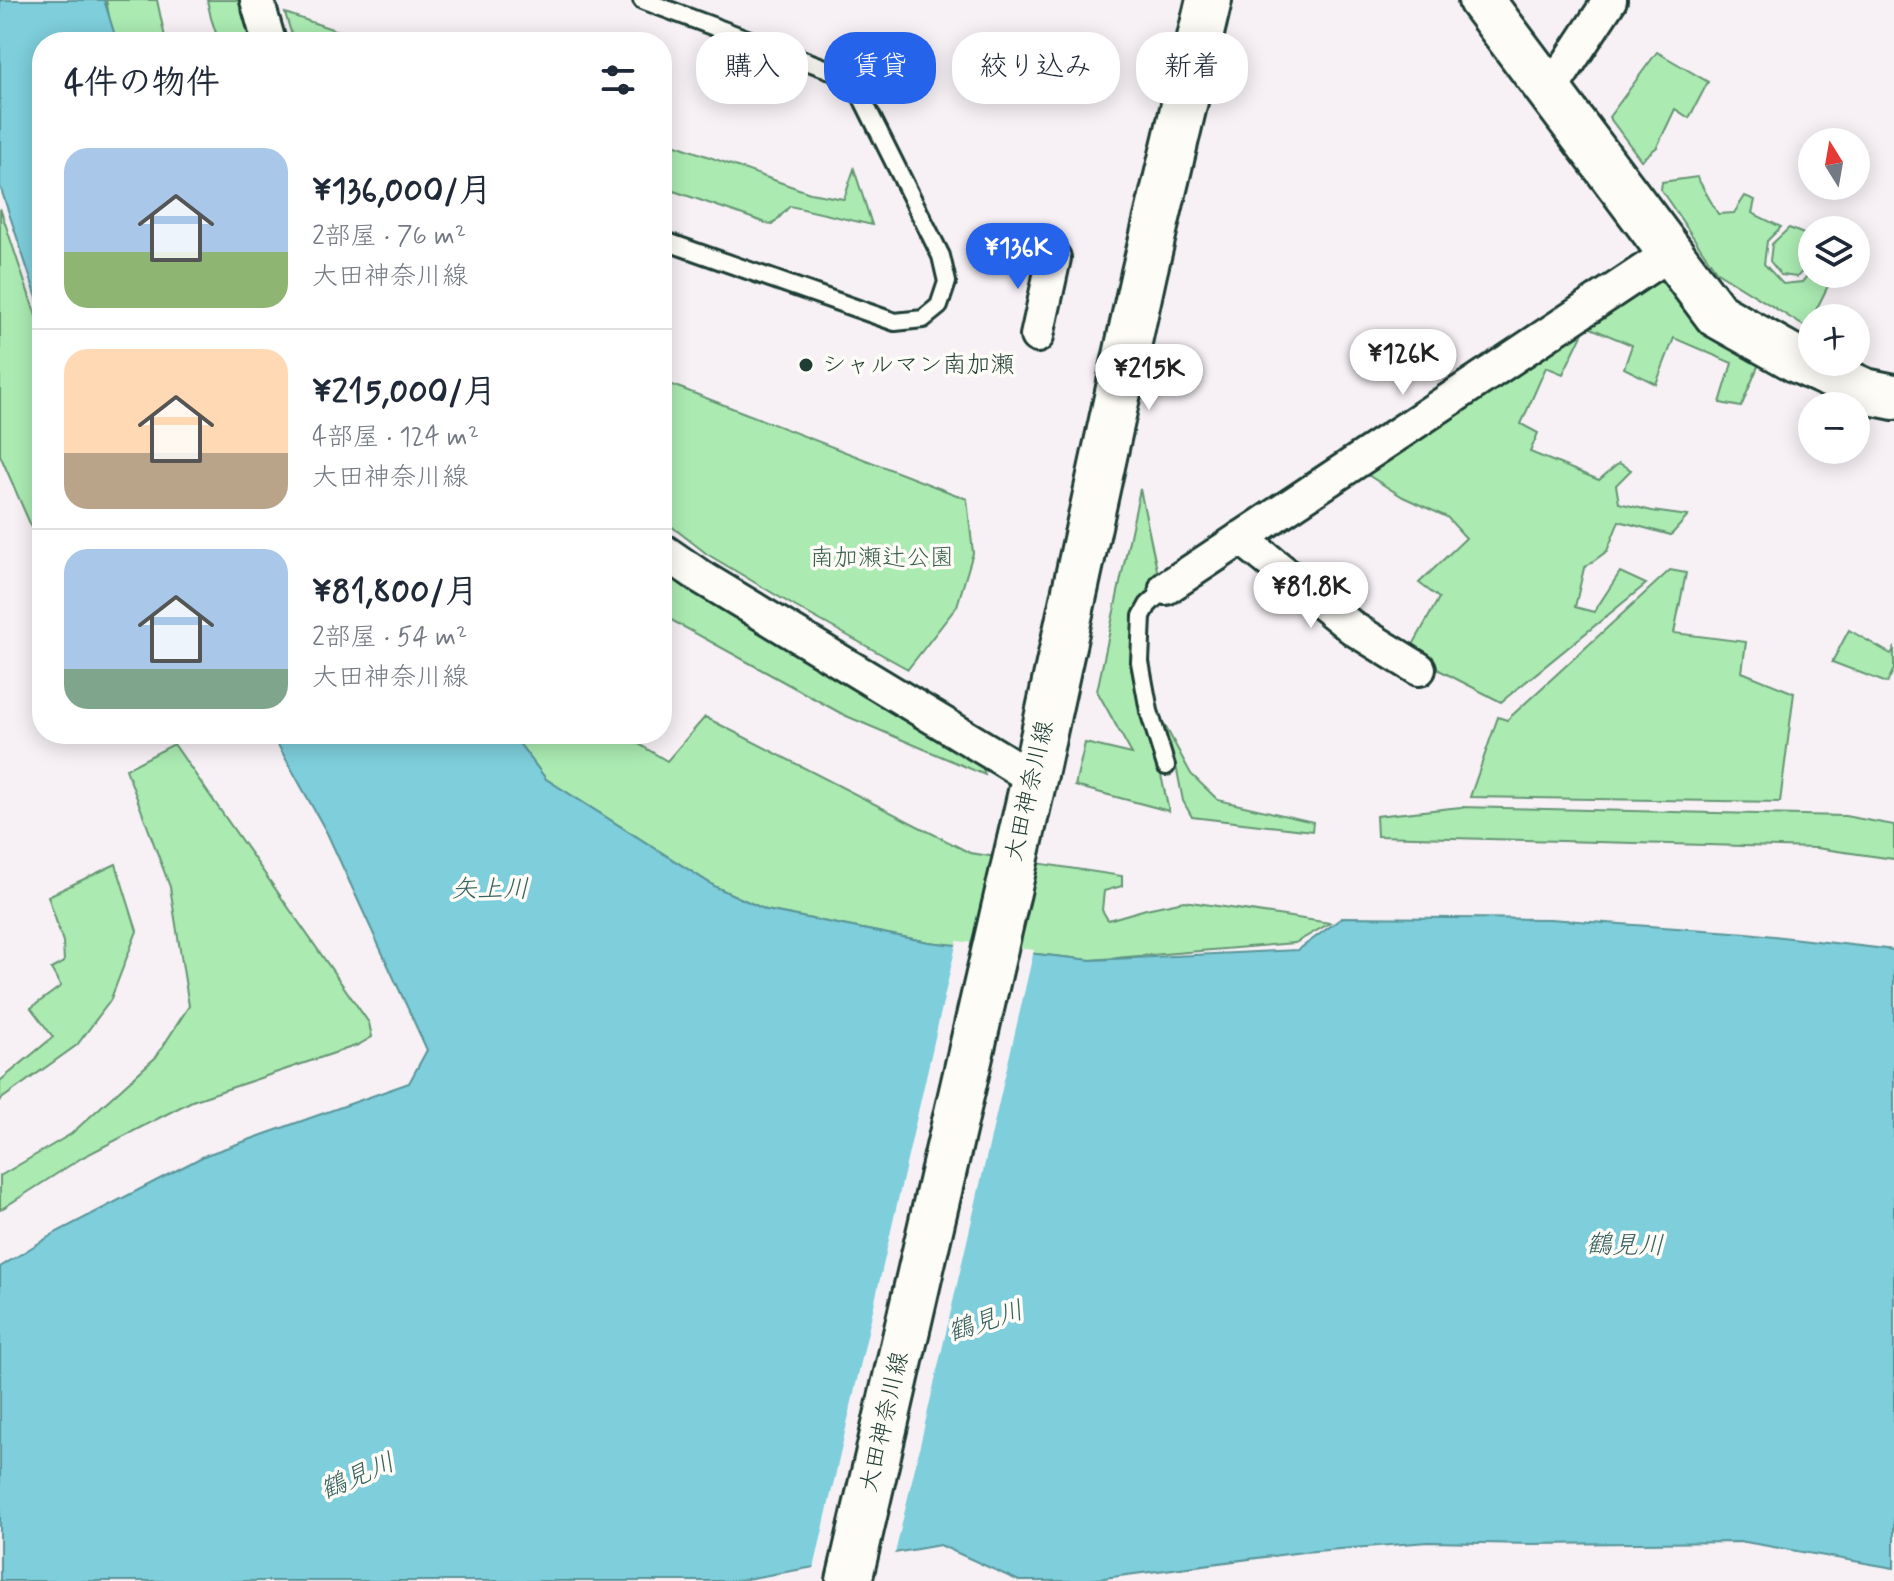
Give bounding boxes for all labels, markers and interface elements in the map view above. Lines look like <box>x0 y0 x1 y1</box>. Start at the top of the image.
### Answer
chip: 購入 <box>696 32 808 104</box>
chip: 賃貸 <box>824 32 936 104</box>
chip: 絞り込み <box>952 32 1120 104</box>
chip: 新着 <box>1136 32 1248 104</box>
icon: filters <box>596 58 640 102</box>
text: 4件の物件 <box>64 61 220 106</box>
north arrow <box>1798 128 1870 200</box>
map controls <box>1798 128 1870 464</box>
text: ¥136,000/月 <box>312 169 492 214</box>
icon: home <box>128 180 224 276</box>
button: layers <box>1798 216 1870 288</box>
text: 2部屋 · 76 m² <box>312 220 466 254</box>
pin: ¥136K <box>962 223 1074 291</box>
text: ¥136K <box>984 232 1052 266</box>
text: 大田神奈川線 <box>312 260 468 294</box>
button: + <box>1798 304 1870 376</box>
pin: ¥126K <box>1347 329 1459 397</box>
text: ¥126K <box>1368 338 1438 372</box>
pin: ¥215K <box>1093 344 1205 412</box>
place label: シャルマン南加瀬 <box>822 350 1014 381</box>
text: ¥215K <box>1113 353 1185 387</box>
marker: シャルマン南加瀬 <box>797 356 815 374</box>
text: ¥215,000/月 <box>312 370 497 415</box>
icon: home <box>128 381 224 477</box>
button: − <box>1798 392 1870 464</box>
text: 4部屋 · 124 m² <box>312 421 479 455</box>
text: 大田神奈川線 <box>312 461 468 495</box>
park label: 南加瀬辻公園 <box>810 543 954 574</box>
pin: ¥81.8K <box>1246 562 1376 630</box>
text: ¥81,800/月 <box>312 570 478 615</box>
text: ¥81.8K <box>1271 571 1351 605</box>
icon: home <box>128 581 224 677</box>
text: 2部屋 · 54 m² <box>312 621 467 655</box>
text: 大田神奈川線 <box>312 661 468 695</box>
street label: 大田神奈川線 <box>999 717 1061 865</box>
water label: 矢上川 <box>451 873 529 907</box>
water label: 鶴見川 <box>1586 1228 1664 1264</box>
water label: 鶴見川 <box>944 1294 1028 1350</box>
street label: 大田神奈川線 <box>854 1348 916 1496</box>
water label: 鶴見川 <box>315 1446 401 1508</box>

